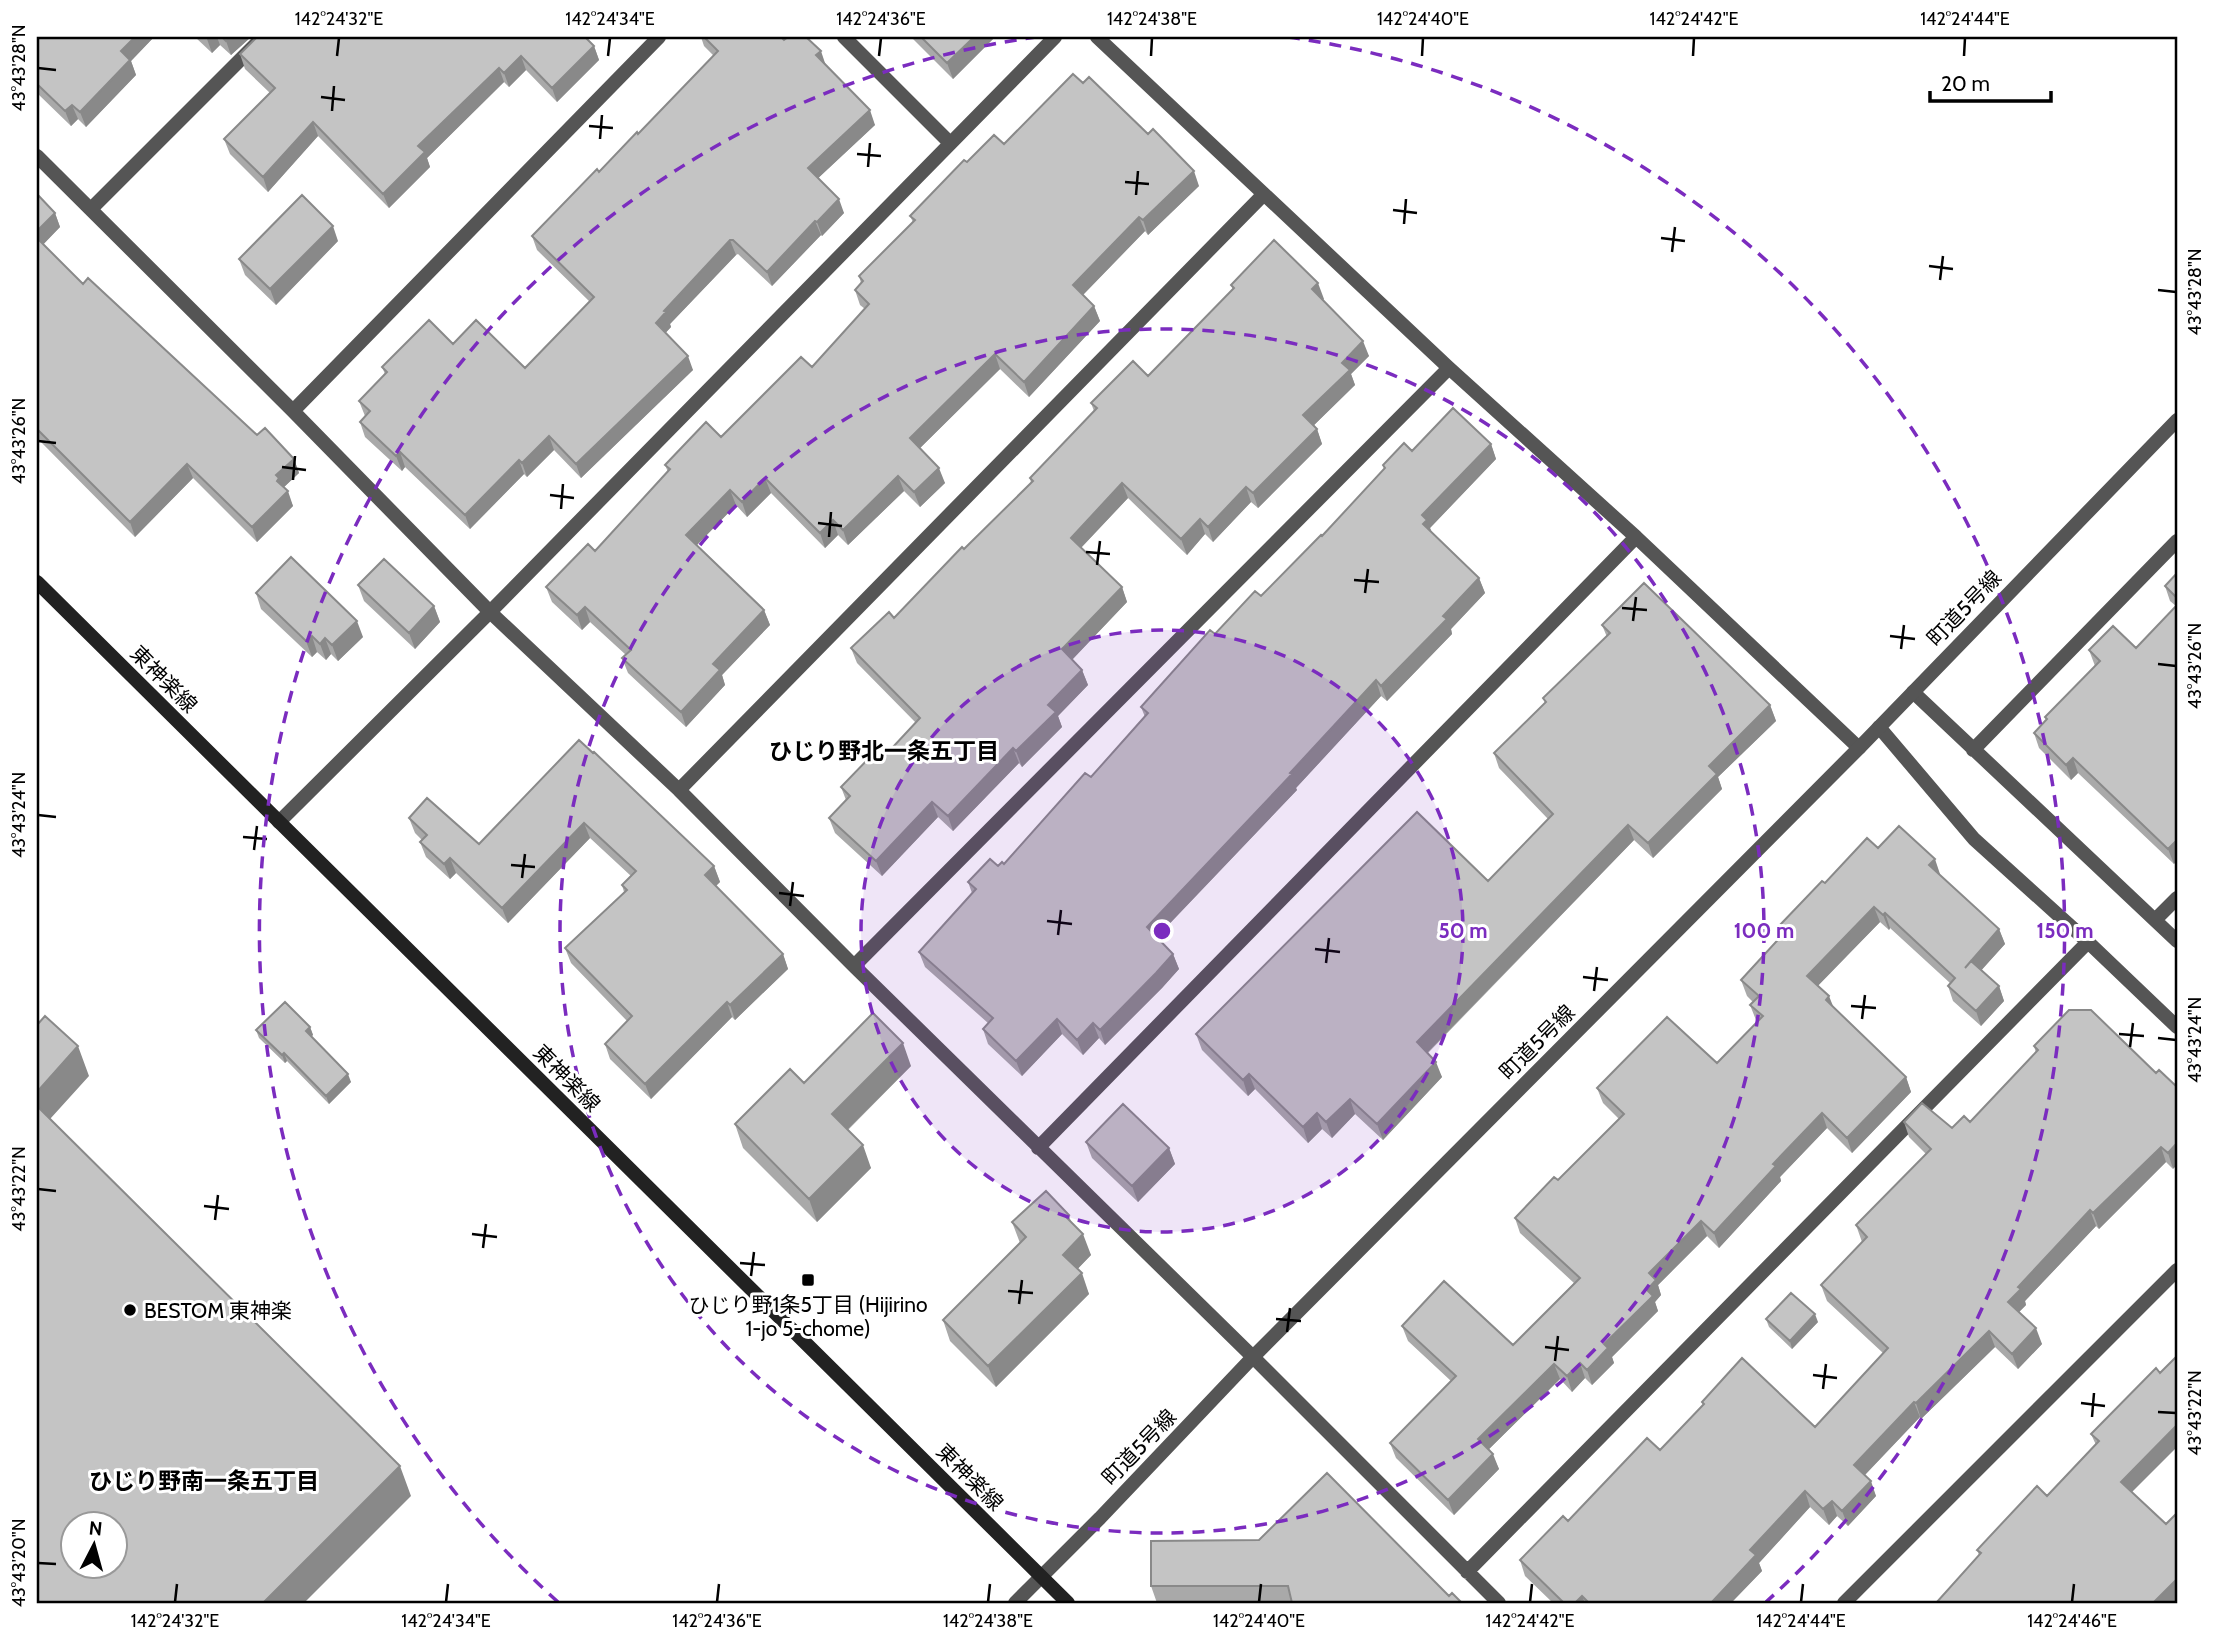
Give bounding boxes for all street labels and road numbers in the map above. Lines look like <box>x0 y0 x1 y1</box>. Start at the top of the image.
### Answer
street label: 町道5号線 <box>1922 565 2006 651</box>
street label: 東神楽線 <box>125 640 203 718</box>
street label: 町道5号線 <box>1494 999 1580 1085</box>
street label: 東神楽線 <box>528 1039 606 1117</box>
street label: 町道5号線 <box>1097 1404 1181 1490</box>
street label: 東神楽線 <box>931 1438 1009 1516</box>

